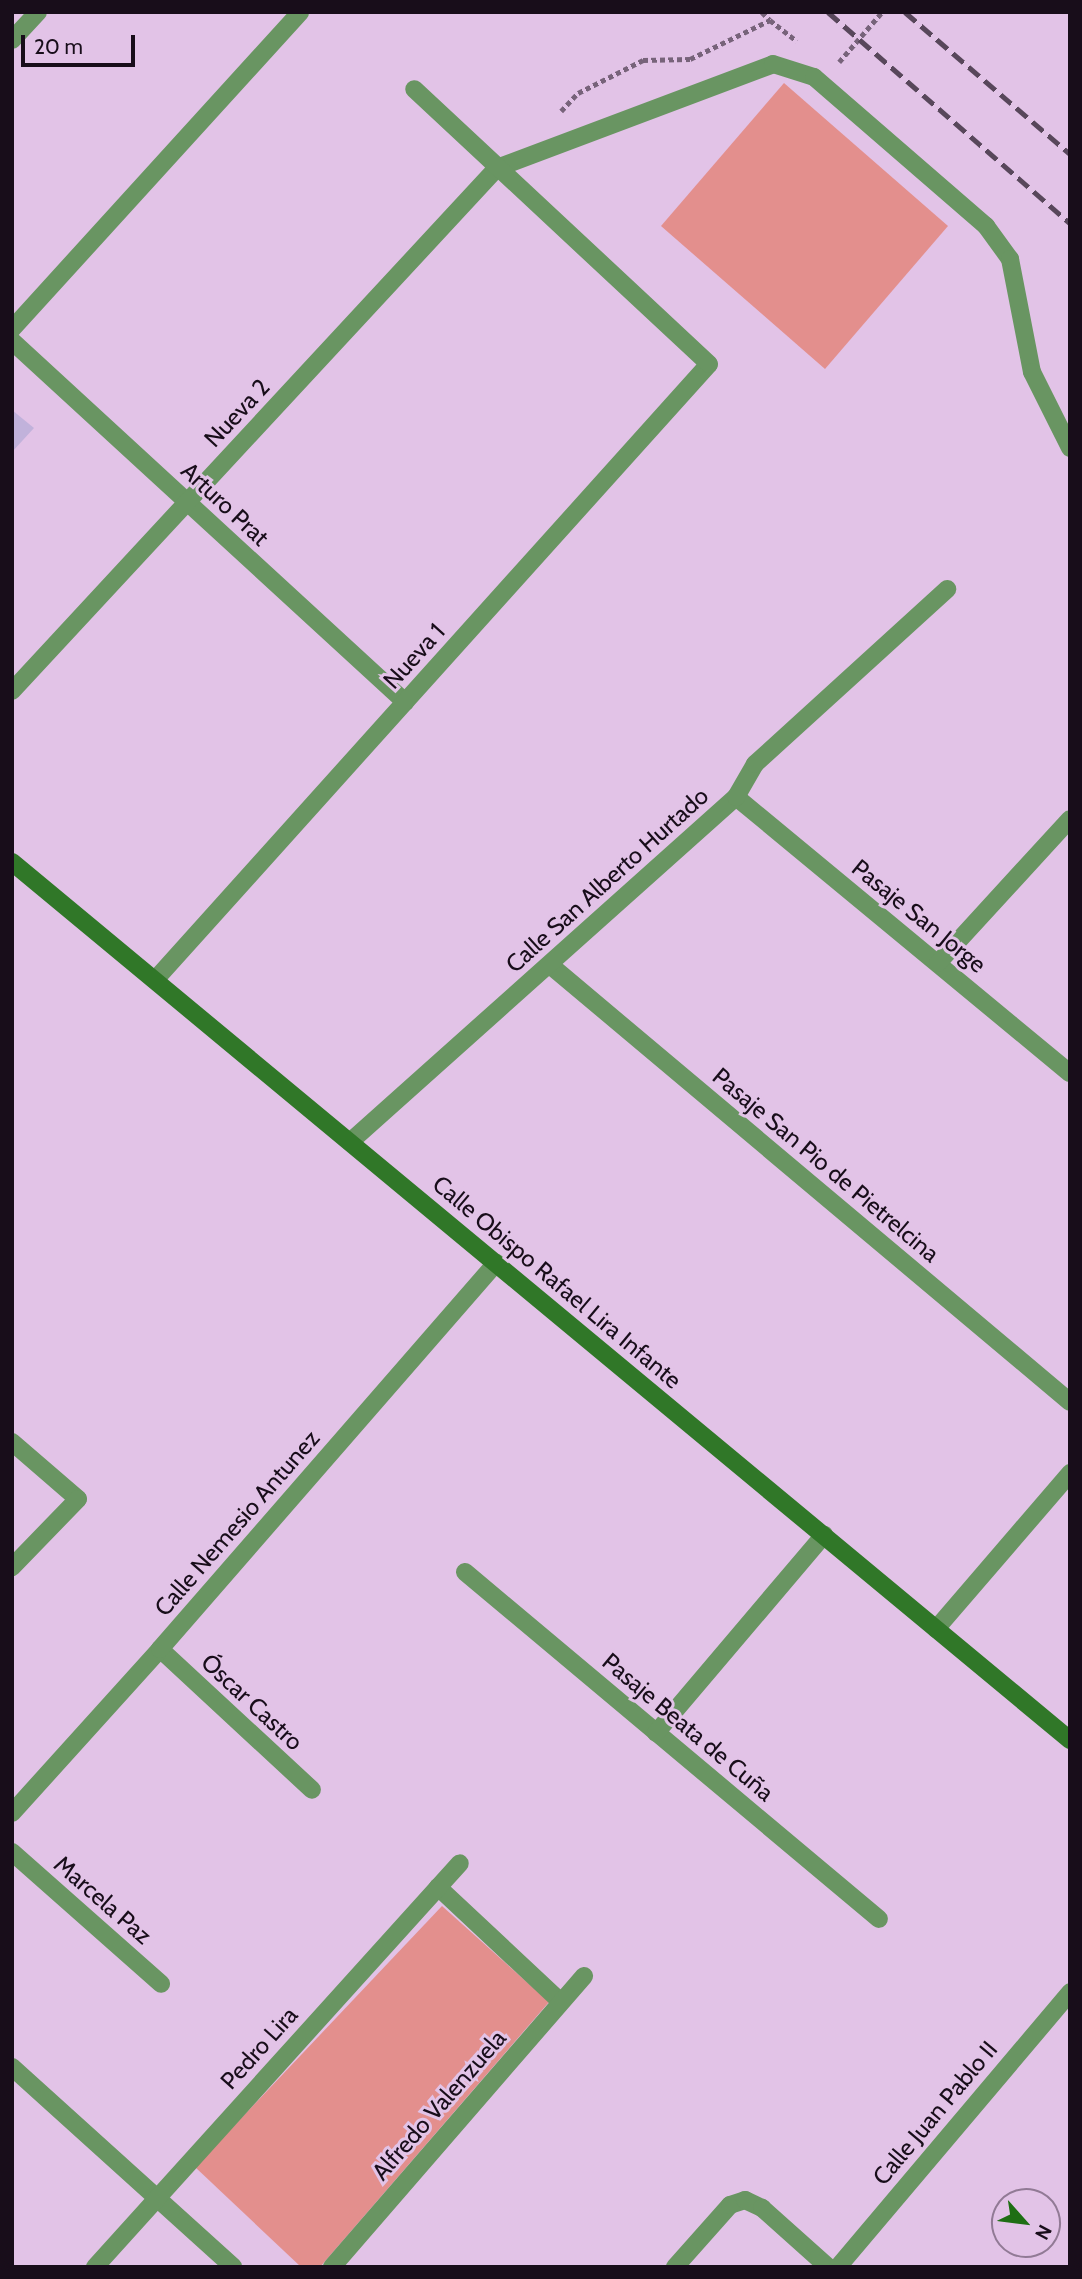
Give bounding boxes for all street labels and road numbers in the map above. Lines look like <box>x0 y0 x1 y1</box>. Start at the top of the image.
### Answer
street label: Nueva 2 <box>198 373 276 453</box>
street label: Arturo Prat <box>175 456 275 552</box>
street label: Nueva 1 <box>377 617 451 695</box>
street label: Calle San Alberto Hurtado <box>500 781 714 979</box>
street label: Pasaje San Jorge <box>846 853 992 979</box>
street label: Pasaje San Pio de Pietrelcina <box>707 1062 945 1268</box>
street label: Calle Obispo Rafael Lira Infante <box>427 1169 687 1395</box>
street label: Calle Nemesio Antunez <box>148 1424 326 1622</box>
street label: Pasaje Beata de Cuña <box>596 1647 780 1807</box>
street label: Óscar Castro <box>195 1648 309 1756</box>
street label: Marcela Paz <box>48 1850 158 1950</box>
street label: Pedro Lira <box>215 2001 303 2095</box>
street label: Alfredo Valenzuela <box>366 2024 512 2186</box>
street label: Calle Juan Pablo II <box>867 2035 1003 2191</box>

